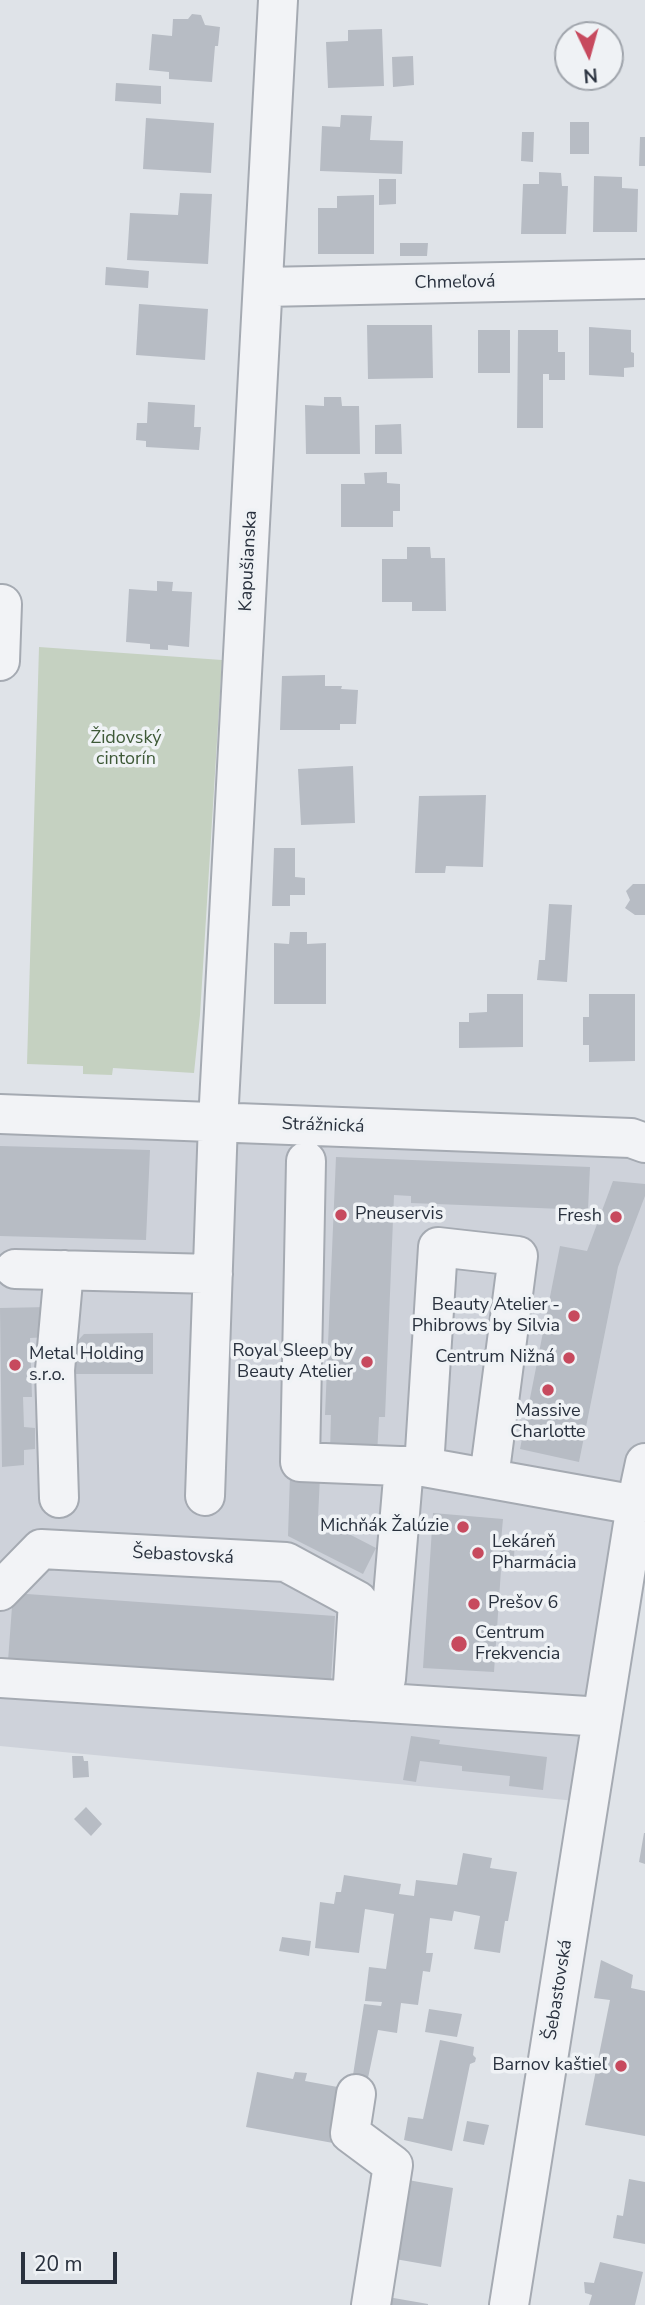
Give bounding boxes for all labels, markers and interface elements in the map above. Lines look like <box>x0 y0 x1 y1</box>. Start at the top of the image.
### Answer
north arrow <box>554 21 624 91</box>
text: N <box>582 61 599 88</box>
street label: Chmeľová <box>414 271 496 295</box>
street label: Kapušianska <box>236 510 262 612</box>
park label: Židovský cintorín <box>91 728 161 770</box>
street label: Strážnická <box>281 1114 365 1138</box>
place label: Pneuservis <box>355 1204 443 1226</box>
place label: Fresh <box>558 1206 602 1228</box>
marker: Pneuservis <box>333 1207 349 1223</box>
marker: Fresh <box>608 1209 624 1225</box>
place label: Beauty Atelier - Phibrows by Silvia <box>412 1295 560 1338</box>
marker: Beauty Atelier - Phibrows by Silvia <box>566 1308 582 1324</box>
place label: Royal Sleep by Beauty Atelier <box>233 1341 353 1384</box>
place label: Metal Holding s.r.o. <box>29 1344 144 1386</box>
place label: Centrum Nižná <box>435 1347 555 1369</box>
marker: Centrum Nižná <box>561 1350 577 1366</box>
marker: Royal Sleep by Beauty Atelier <box>359 1354 375 1370</box>
marker: Metal Holding s.r.o. <box>7 1357 23 1373</box>
marker: Massive Charlotte <box>540 1382 556 1398</box>
place label: Massive Charlotte <box>510 1401 586 1444</box>
place label: Michňák Žalúzie <box>320 1516 449 1538</box>
marker: Michňák Žalúzie <box>455 1519 471 1535</box>
place label: Lekáreň Pharmácia <box>492 1532 577 1574</box>
street label: Šebastovská <box>132 1543 234 1569</box>
marker: Lekáreň Pharmácia <box>470 1545 486 1561</box>
place label: Prešov 6 <box>488 1593 558 1615</box>
marker: Prešov 6 <box>466 1596 482 1612</box>
place label: Centrum Frekvencia <box>475 1623 560 1666</box>
marker: Centrum Frekvencia <box>449 1634 469 1654</box>
street label: Šebastovská <box>540 1938 578 2042</box>
place label: Barnov kaštieľ <box>492 2055 607 2077</box>
marker: Barnov kaštieľ <box>613 2058 629 2074</box>
scale bar <box>24 2238 121 2282</box>
text: 20 m <box>34 2250 83 2278</box>

